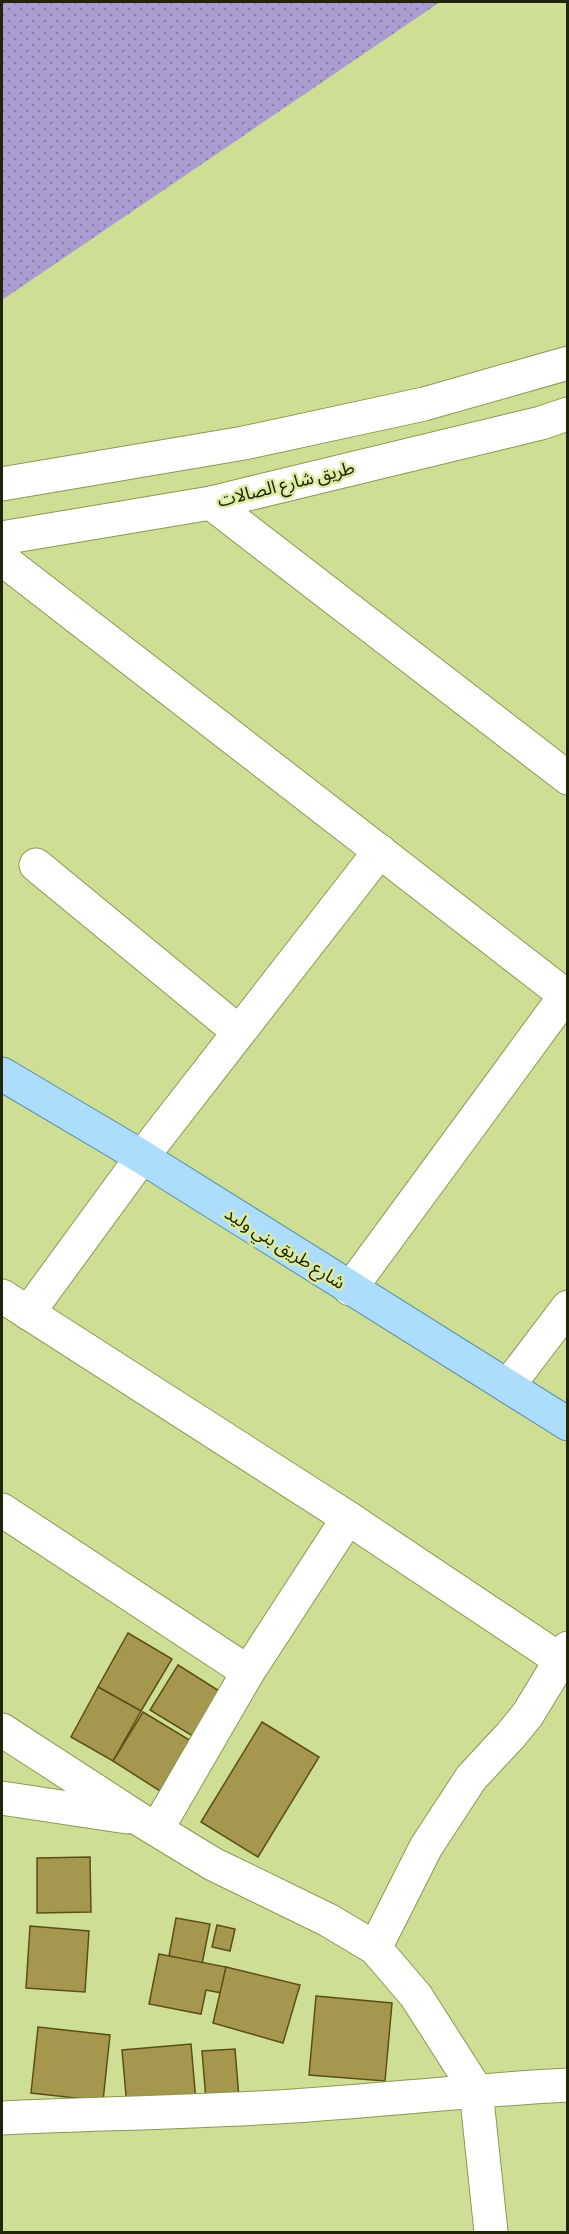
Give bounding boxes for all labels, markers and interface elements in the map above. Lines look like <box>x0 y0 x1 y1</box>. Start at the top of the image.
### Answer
street label: طريق شارع الصالات <box>214 452 358 515</box>
street label: شارع طريق بني وليد <box>219 1199 351 1296</box>

